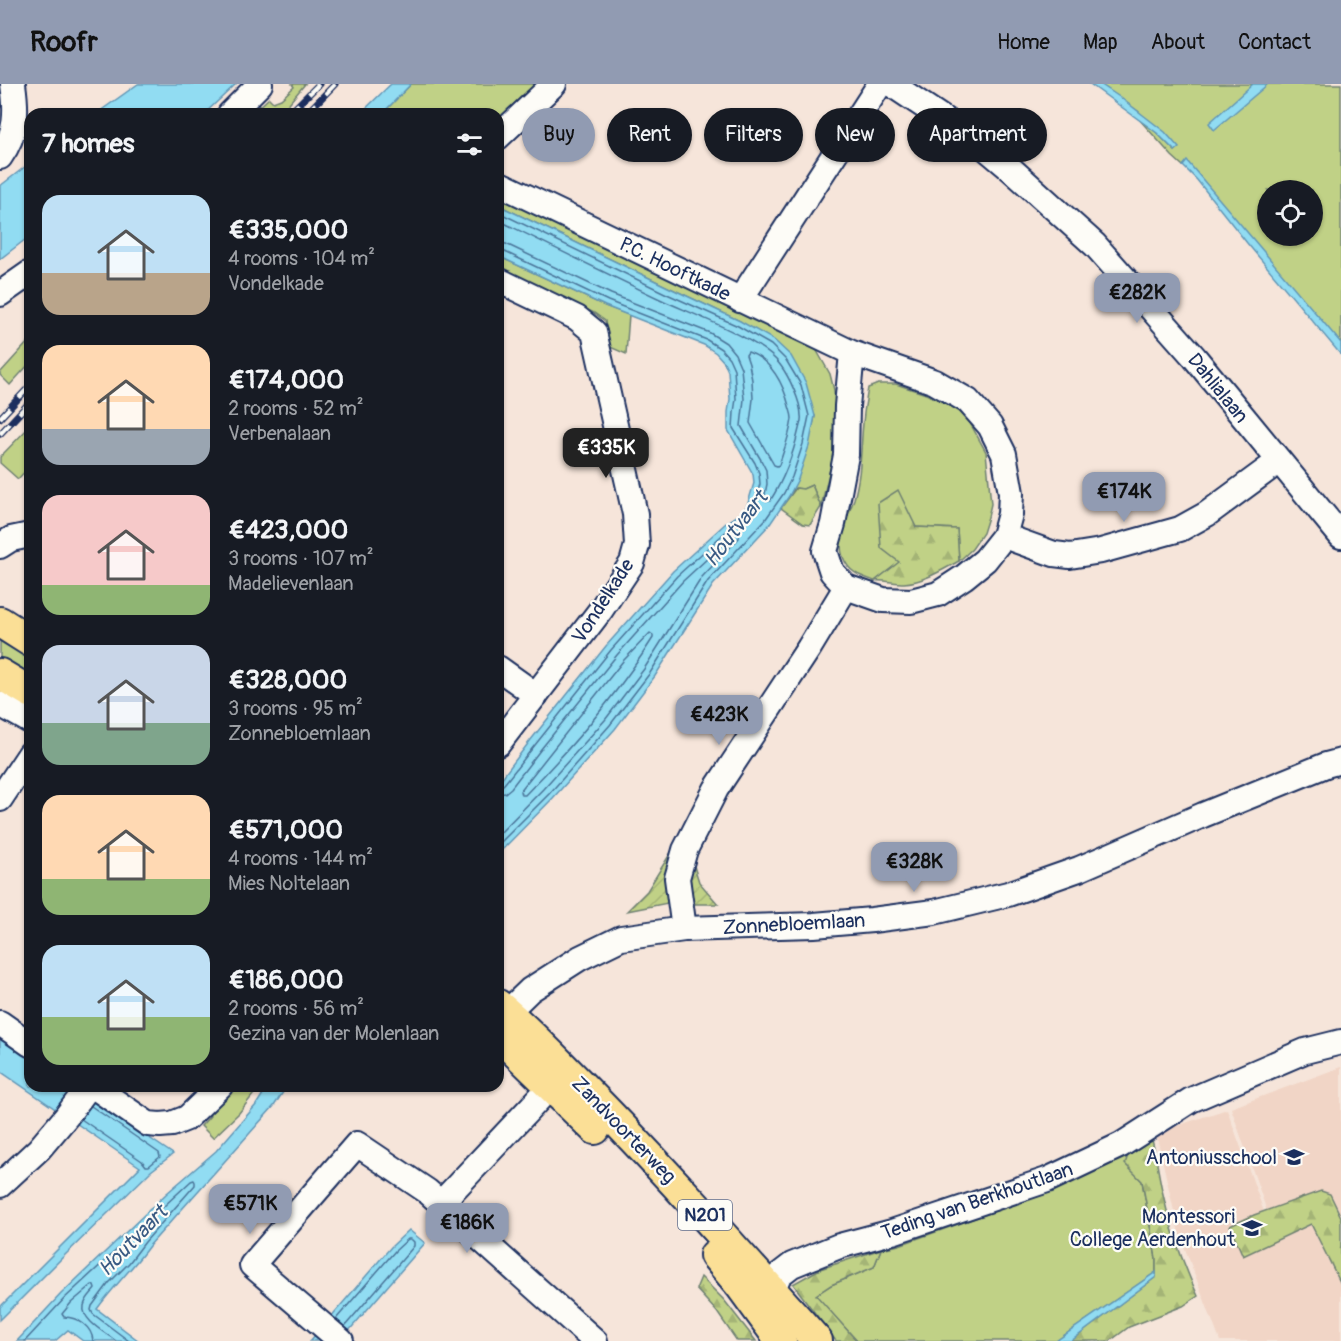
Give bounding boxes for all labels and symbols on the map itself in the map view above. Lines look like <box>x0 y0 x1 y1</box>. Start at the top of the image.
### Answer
street label: P.C. Hooftkade <box>615 231 735 307</box>
pin: €282K <box>1095 273 1179 324</box>
street label: Dahlialaan <box>1182 348 1254 428</box>
pin: €335K <box>564 428 648 479</box>
pin: €174K <box>1082 472 1166 523</box>
water label: Houtvaart <box>698 484 775 572</box>
street label: Vondelkade <box>566 554 640 648</box>
pin: €423K <box>677 695 761 746</box>
pin: €328K <box>872 842 956 893</box>
street label: Zonnebloemlaan <box>722 908 866 940</box>
street label: Zandvoorterweg <box>567 1071 681 1189</box>
place label: Antoniusschool <box>1146 1145 1277 1170</box>
school or university icon: Antoniusschool <box>1282 1145 1306 1169</box>
street label: Teding van Berkhoutlaan <box>878 1156 1076 1246</box>
pin: €571K <box>208 1184 292 1235</box>
water label: Houtvaart <box>93 1198 175 1282</box>
road number: N201 <box>678 1200 732 1230</box>
pin: €186K <box>425 1203 509 1254</box>
place label: Montessori College Aerdenhout <box>1070 1204 1236 1252</box>
school or university icon: Montessori College Aerdenhout <box>1240 1216 1264 1240</box>

